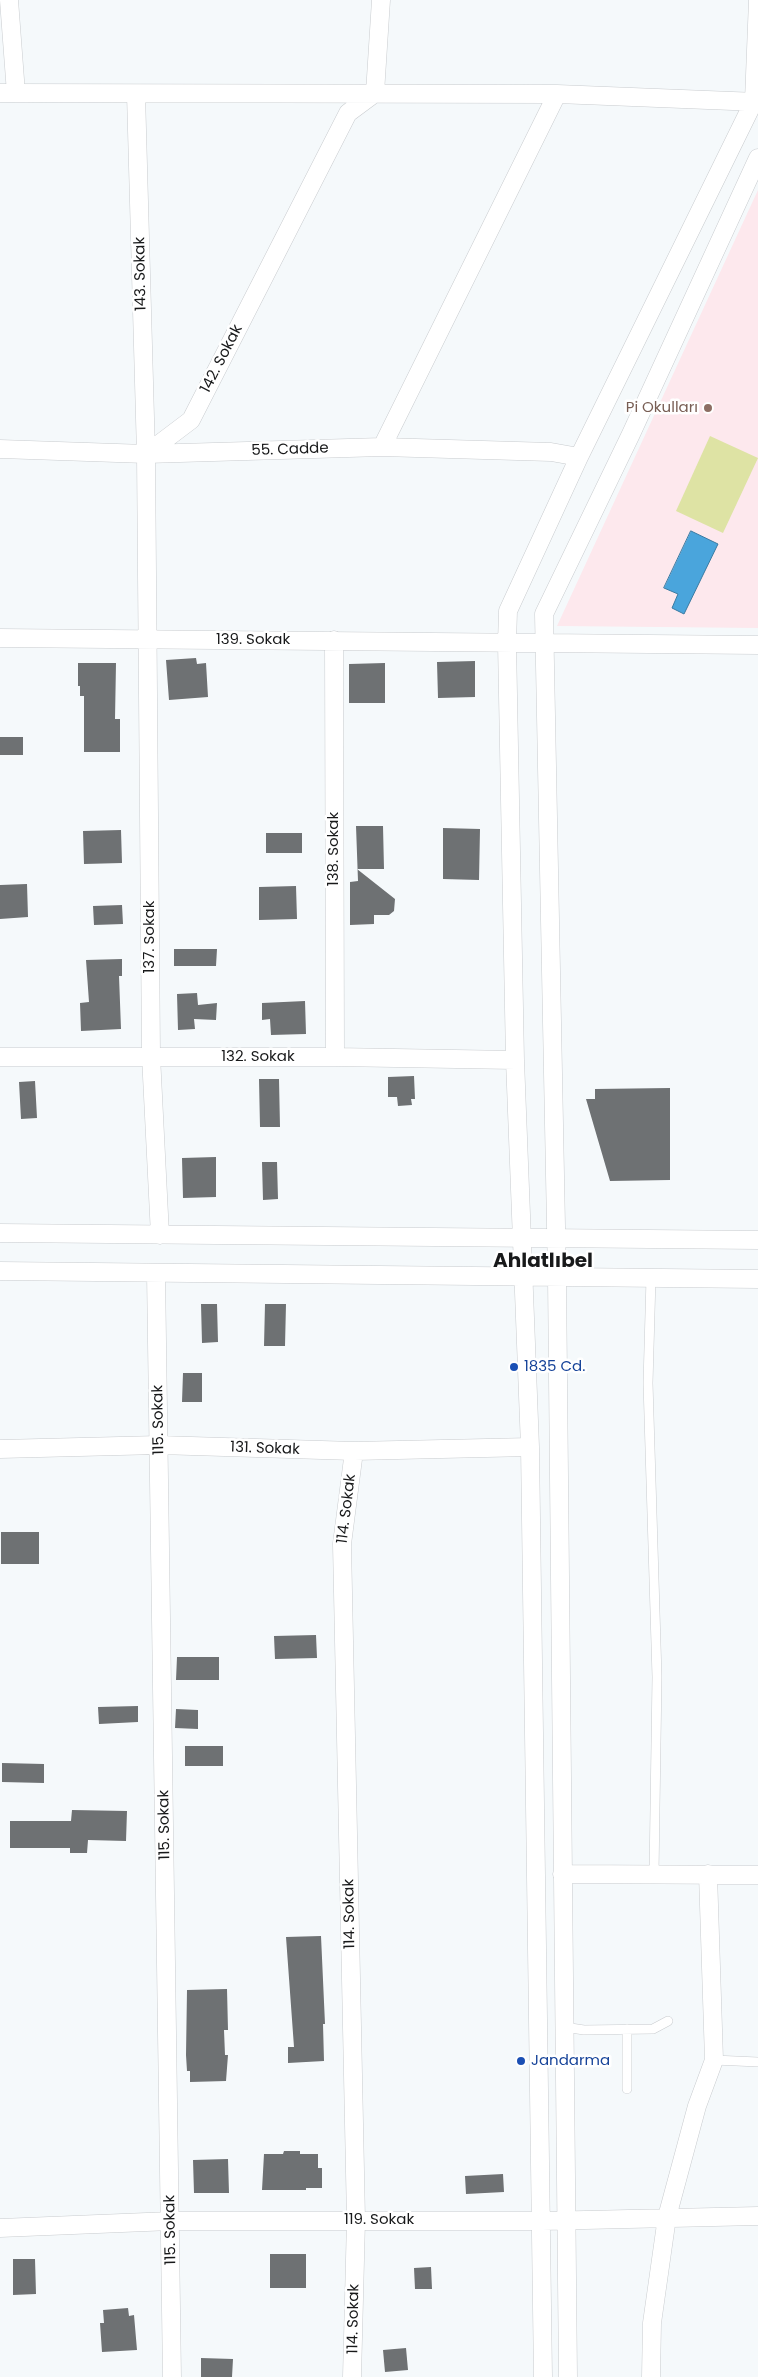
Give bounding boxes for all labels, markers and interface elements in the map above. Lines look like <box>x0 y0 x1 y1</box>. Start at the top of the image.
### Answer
street label: 143. Sokak <box>131 237 151 311</box>
street label: 142. Sokak <box>197 322 247 396</box>
place label: Pi Okulları <box>626 399 698 417</box>
marker: Pi Okulları <box>702 402 714 414</box>
street label: 55. Cadde <box>251 440 329 460</box>
street label: 139. Sokak <box>216 631 290 649</box>
street label: 138. Sokak <box>325 812 343 886</box>
street label: 137. Sokak <box>141 901 159 973</box>
street label: 132. Sokak <box>221 1048 295 1066</box>
district label: Ahlatlıbel <box>493 1250 593 1274</box>
place label: 1835 Cd. <box>524 1358 585 1376</box>
marker: 1835 Cd. <box>508 1361 520 1373</box>
street label: 115. Sokak <box>149 1385 169 1455</box>
street label: 131. Sokak <box>230 1439 300 1459</box>
street label: 114. Sokak <box>334 1473 360 1545</box>
street label: 115. Sokak <box>155 1790 175 1860</box>
street label: 114. Sokak <box>340 1879 360 1949</box>
place label: Jandarma <box>531 2052 610 2070</box>
marker: Jandarma <box>515 2055 527 2067</box>
street label: 115. Sokak <box>161 2195 181 2265</box>
street label: 119. Sokak <box>344 2211 414 2229</box>
street label: 114. Sokak <box>344 2284 364 2354</box>

